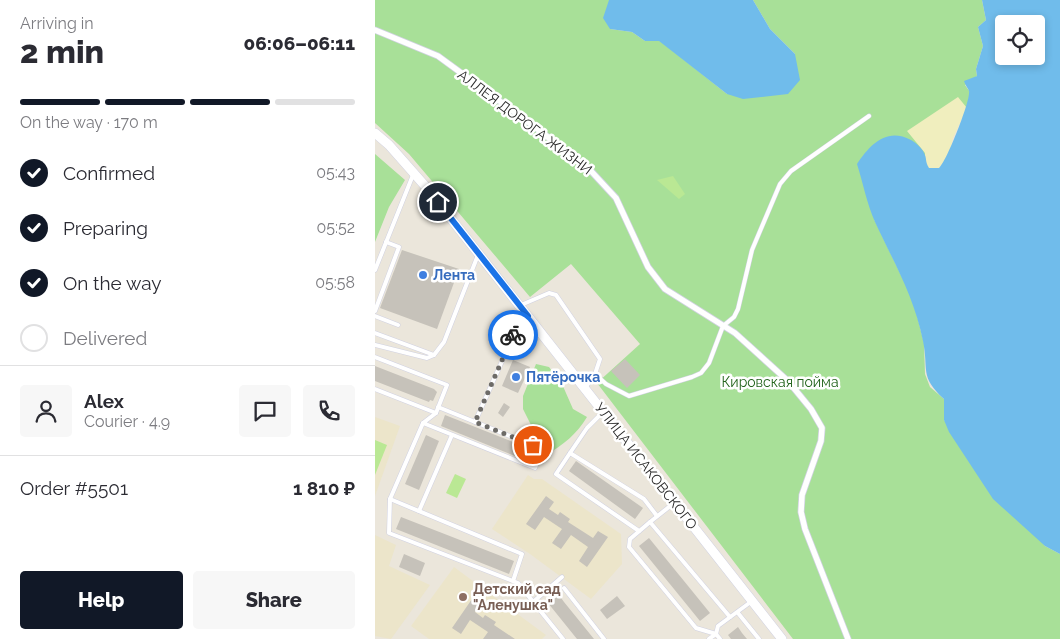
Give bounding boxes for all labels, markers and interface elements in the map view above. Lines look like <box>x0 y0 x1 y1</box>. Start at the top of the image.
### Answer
text: Arriving in <box>20 14 94 33</box>
map controls <box>995 15 1045 65</box>
button: locate <box>995 15 1045 65</box>
text: 06:06–06:11 <box>244 32 355 54</box>
text: 2 min <box>20 33 104 70</box>
street label: АЛЛЕЯ ДОРОГА ЖИЗНИ <box>455 66 595 178</box>
text: On the way · 170 m <box>20 113 158 132</box>
icon: check <box>20 159 48 187</box>
text: Confirmed <box>63 162 155 184</box>
text: 05:43 <box>316 163 355 182</box>
pin <box>417 181 459 223</box>
icon: home <box>424 188 452 216</box>
icon: check <box>20 214 48 242</box>
text: Preparing <box>63 217 148 239</box>
text: 05:52 <box>316 218 355 237</box>
place label: Лента <box>433 267 475 283</box>
icon: check <box>20 269 48 297</box>
marker: Лента <box>417 269 429 281</box>
text: On the way <box>63 272 162 294</box>
text: 05:58 <box>315 273 355 292</box>
courier <box>488 310 538 360</box>
icon: bike <box>499 321 527 349</box>
text: Delivered <box>63 327 147 349</box>
place label: Пятёрочка <box>526 369 600 385</box>
marker: Пятёрочка <box>510 371 522 383</box>
park label: Кировская пойма <box>721 374 839 390</box>
button: person <box>20 385 72 437</box>
button: chat <box>239 385 291 437</box>
button: phone <box>303 385 355 437</box>
text: Alex <box>84 390 124 412</box>
street label: УЛИЦА ИСАКОВСКОГО <box>592 400 700 532</box>
text: Courier · 4.9 <box>84 412 170 431</box>
pin <box>512 424 554 466</box>
icon: bag <box>519 431 547 459</box>
text: Order #5501 <box>20 477 128 499</box>
text: 1 810 ₽ <box>293 477 355 499</box>
button: Help <box>20 571 183 629</box>
button: Share <box>193 571 355 629</box>
place label: Детский сад "Аленушка" <box>473 581 561 613</box>
marker: Детский сад "Аленушка" <box>457 591 469 603</box>

